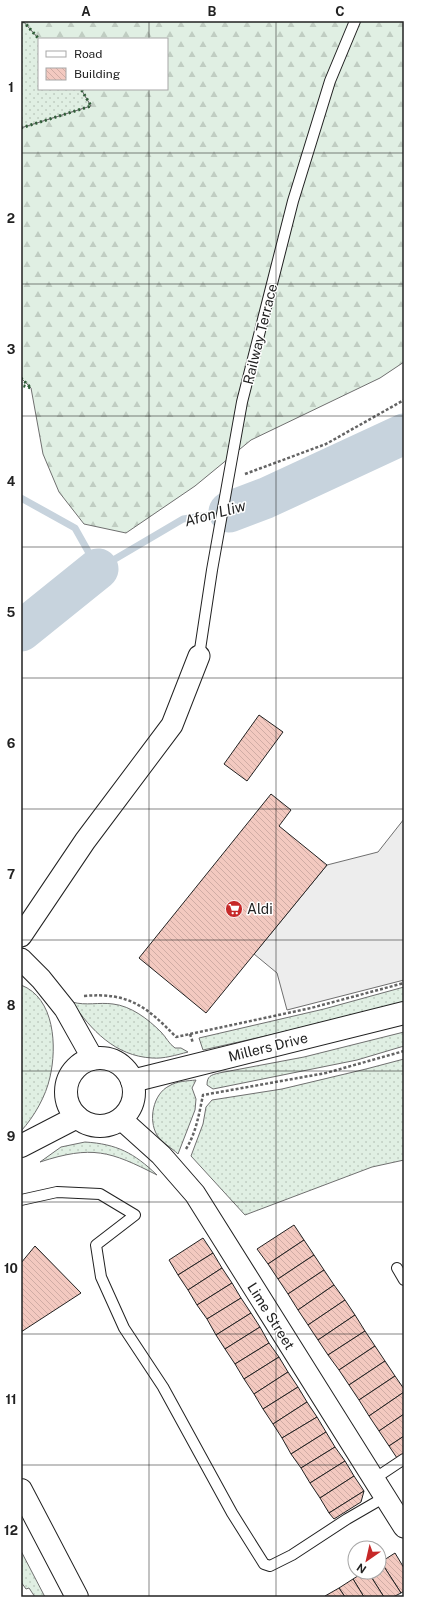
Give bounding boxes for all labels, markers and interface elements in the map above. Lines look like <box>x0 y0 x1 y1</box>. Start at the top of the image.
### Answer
text: A <box>81 4 91 19</box>
text: B <box>208 4 217 19</box>
text: C <box>335 4 345 19</box>
legend <box>38 38 168 90</box>
text: Road <box>74 47 102 61</box>
text: Building <box>74 67 120 81</box>
text: 1 <box>8 80 14 95</box>
text: 2 <box>7 211 15 226</box>
street label: Railway Terrace <box>240 282 280 386</box>
text: 3 <box>7 342 16 357</box>
text: 4 <box>7 474 16 489</box>
water label: Afon Lliw <box>183 496 248 529</box>
text: 5 <box>7 605 16 620</box>
text: 6 <box>7 736 16 751</box>
text: 7 <box>7 867 15 882</box>
supermarket icon: Aldi <box>224 899 244 919</box>
place label: Aldi <box>247 901 273 917</box>
text: 8 <box>7 998 16 1013</box>
street label: Millers Drive <box>227 1029 309 1065</box>
text: 9 <box>7 1129 15 1144</box>
text: 10 <box>4 1261 18 1276</box>
street label: Lime Street <box>244 1280 298 1352</box>
text: 11 <box>5 1392 17 1407</box>
text: 12 <box>4 1523 18 1538</box>
north arrow <box>347 1540 387 1580</box>
text: N <box>354 1561 368 1576</box>

